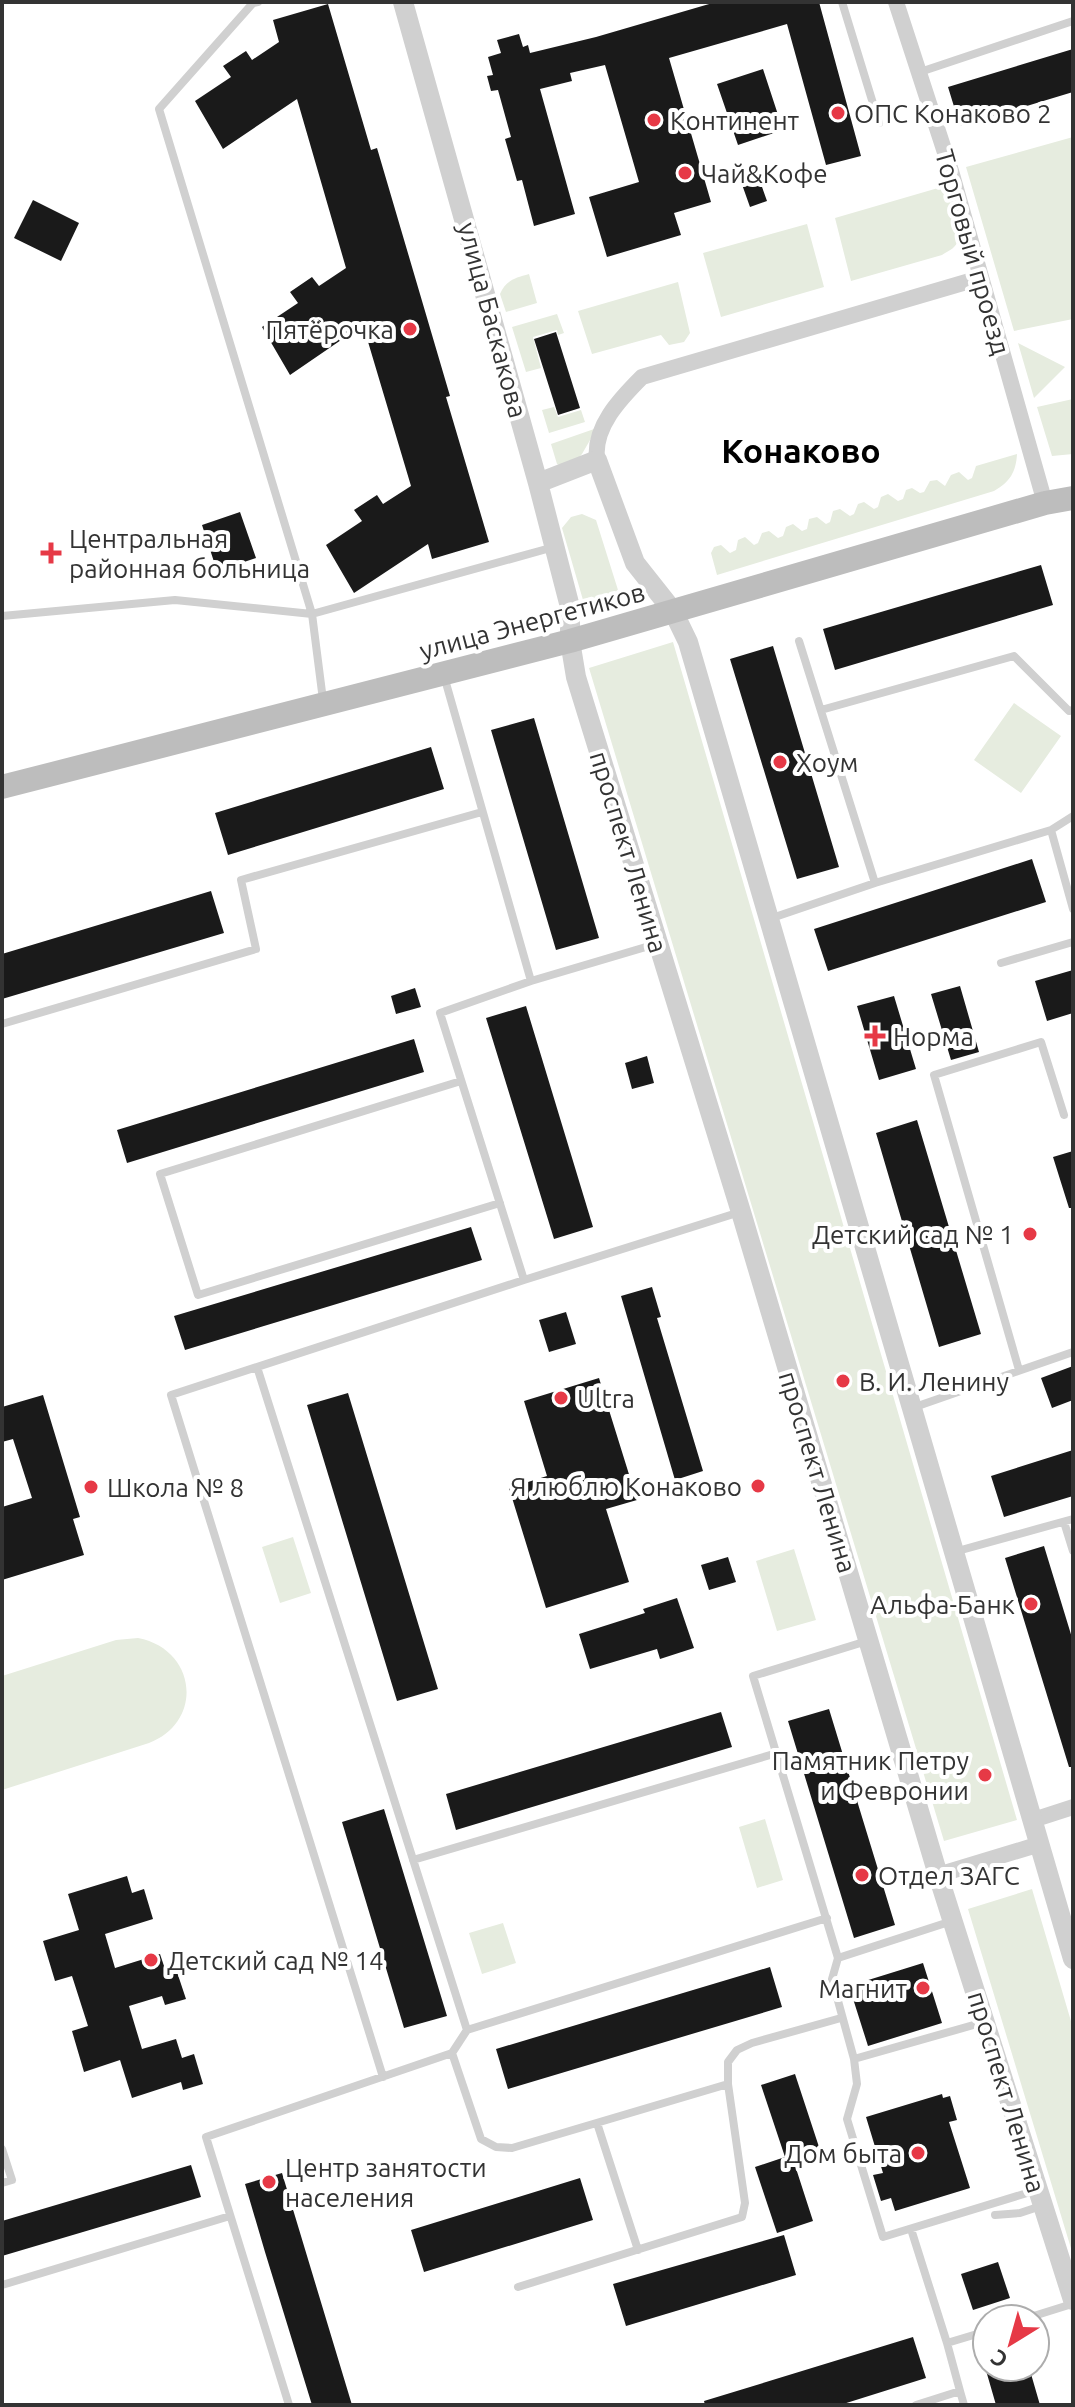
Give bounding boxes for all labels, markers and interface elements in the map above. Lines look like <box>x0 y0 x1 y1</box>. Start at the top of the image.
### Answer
place label: ОПС Конаково 2 <box>854 99 1052 128</box>
marker: ОПС Конаково 2 <box>829 104 847 122</box>
place label: Континент <box>670 106 800 135</box>
marker: Континент <box>645 111 663 129</box>
street label: Торговый проезд <box>930 146 1016 358</box>
place label: Чай&Кофе <box>701 159 828 188</box>
marker: Чай&Кофе <box>676 164 694 182</box>
street label: улица Баскакова <box>453 219 533 421</box>
place label: Пятёрочка <box>265 315 394 344</box>
marker: Пятёрочка <box>401 320 419 338</box>
district label: Конаково <box>721 431 881 469</box>
place label: Центральная районная больница <box>69 524 310 583</box>
marker: Центральная районная больница <box>40 542 62 564</box>
street label: улица Энергетиков <box>416 577 648 665</box>
street label: проспект Ленина <box>585 748 673 956</box>
place label: Хоум <box>796 748 858 777</box>
marker: Хоум <box>771 753 789 771</box>
place label: Норма <box>893 1022 974 1051</box>
marker: Норма <box>864 1025 886 1047</box>
place label: Детский сад № 1 <box>812 1220 1014 1249</box>
marker: Детский сад № 1 <box>1021 1225 1039 1243</box>
place label: В. И. Ленину <box>859 1367 1009 1396</box>
street label: проспект Ленина <box>774 1368 862 1576</box>
marker: В. И. Ленину <box>834 1372 852 1390</box>
place label: Ultra <box>577 1384 635 1413</box>
marker: Ultra <box>552 1389 570 1407</box>
place label: Я люблю Конаково <box>510 1472 742 1501</box>
place label: Школа № 8 <box>107 1473 244 1502</box>
marker: Я люблю Конаково <box>749 1477 767 1495</box>
marker: Школа № 8 <box>82 1478 100 1496</box>
place label: Альфа-Банк <box>870 1590 1015 1619</box>
marker: Альфа-Банк <box>1022 1595 1040 1613</box>
place label: Памятник Петру и Февронии <box>772 1746 969 1805</box>
marker: Памятник Петру и Февронии <box>976 1766 994 1784</box>
place label: Отдел ЗАГС <box>878 1861 1020 1890</box>
marker: Отдел ЗАГС <box>853 1866 871 1884</box>
place label: Детский сад № 14 <box>167 1946 384 1975</box>
marker: Детский сад № 14 <box>142 1951 160 1969</box>
place label: Магнит <box>818 1974 907 2003</box>
marker: Магнит <box>914 1979 932 1997</box>
street label: проспект Ленина <box>963 1988 1051 2196</box>
place label: Дом быта <box>784 2139 902 2168</box>
marker: Дом быта <box>909 2144 927 2162</box>
place label: Центр занятости населения <box>285 2153 487 2212</box>
marker: Центр занятости населения <box>260 2173 278 2191</box>
north arrow <box>971 2303 1051 2383</box>
text: С <box>986 2345 1012 2374</box>

